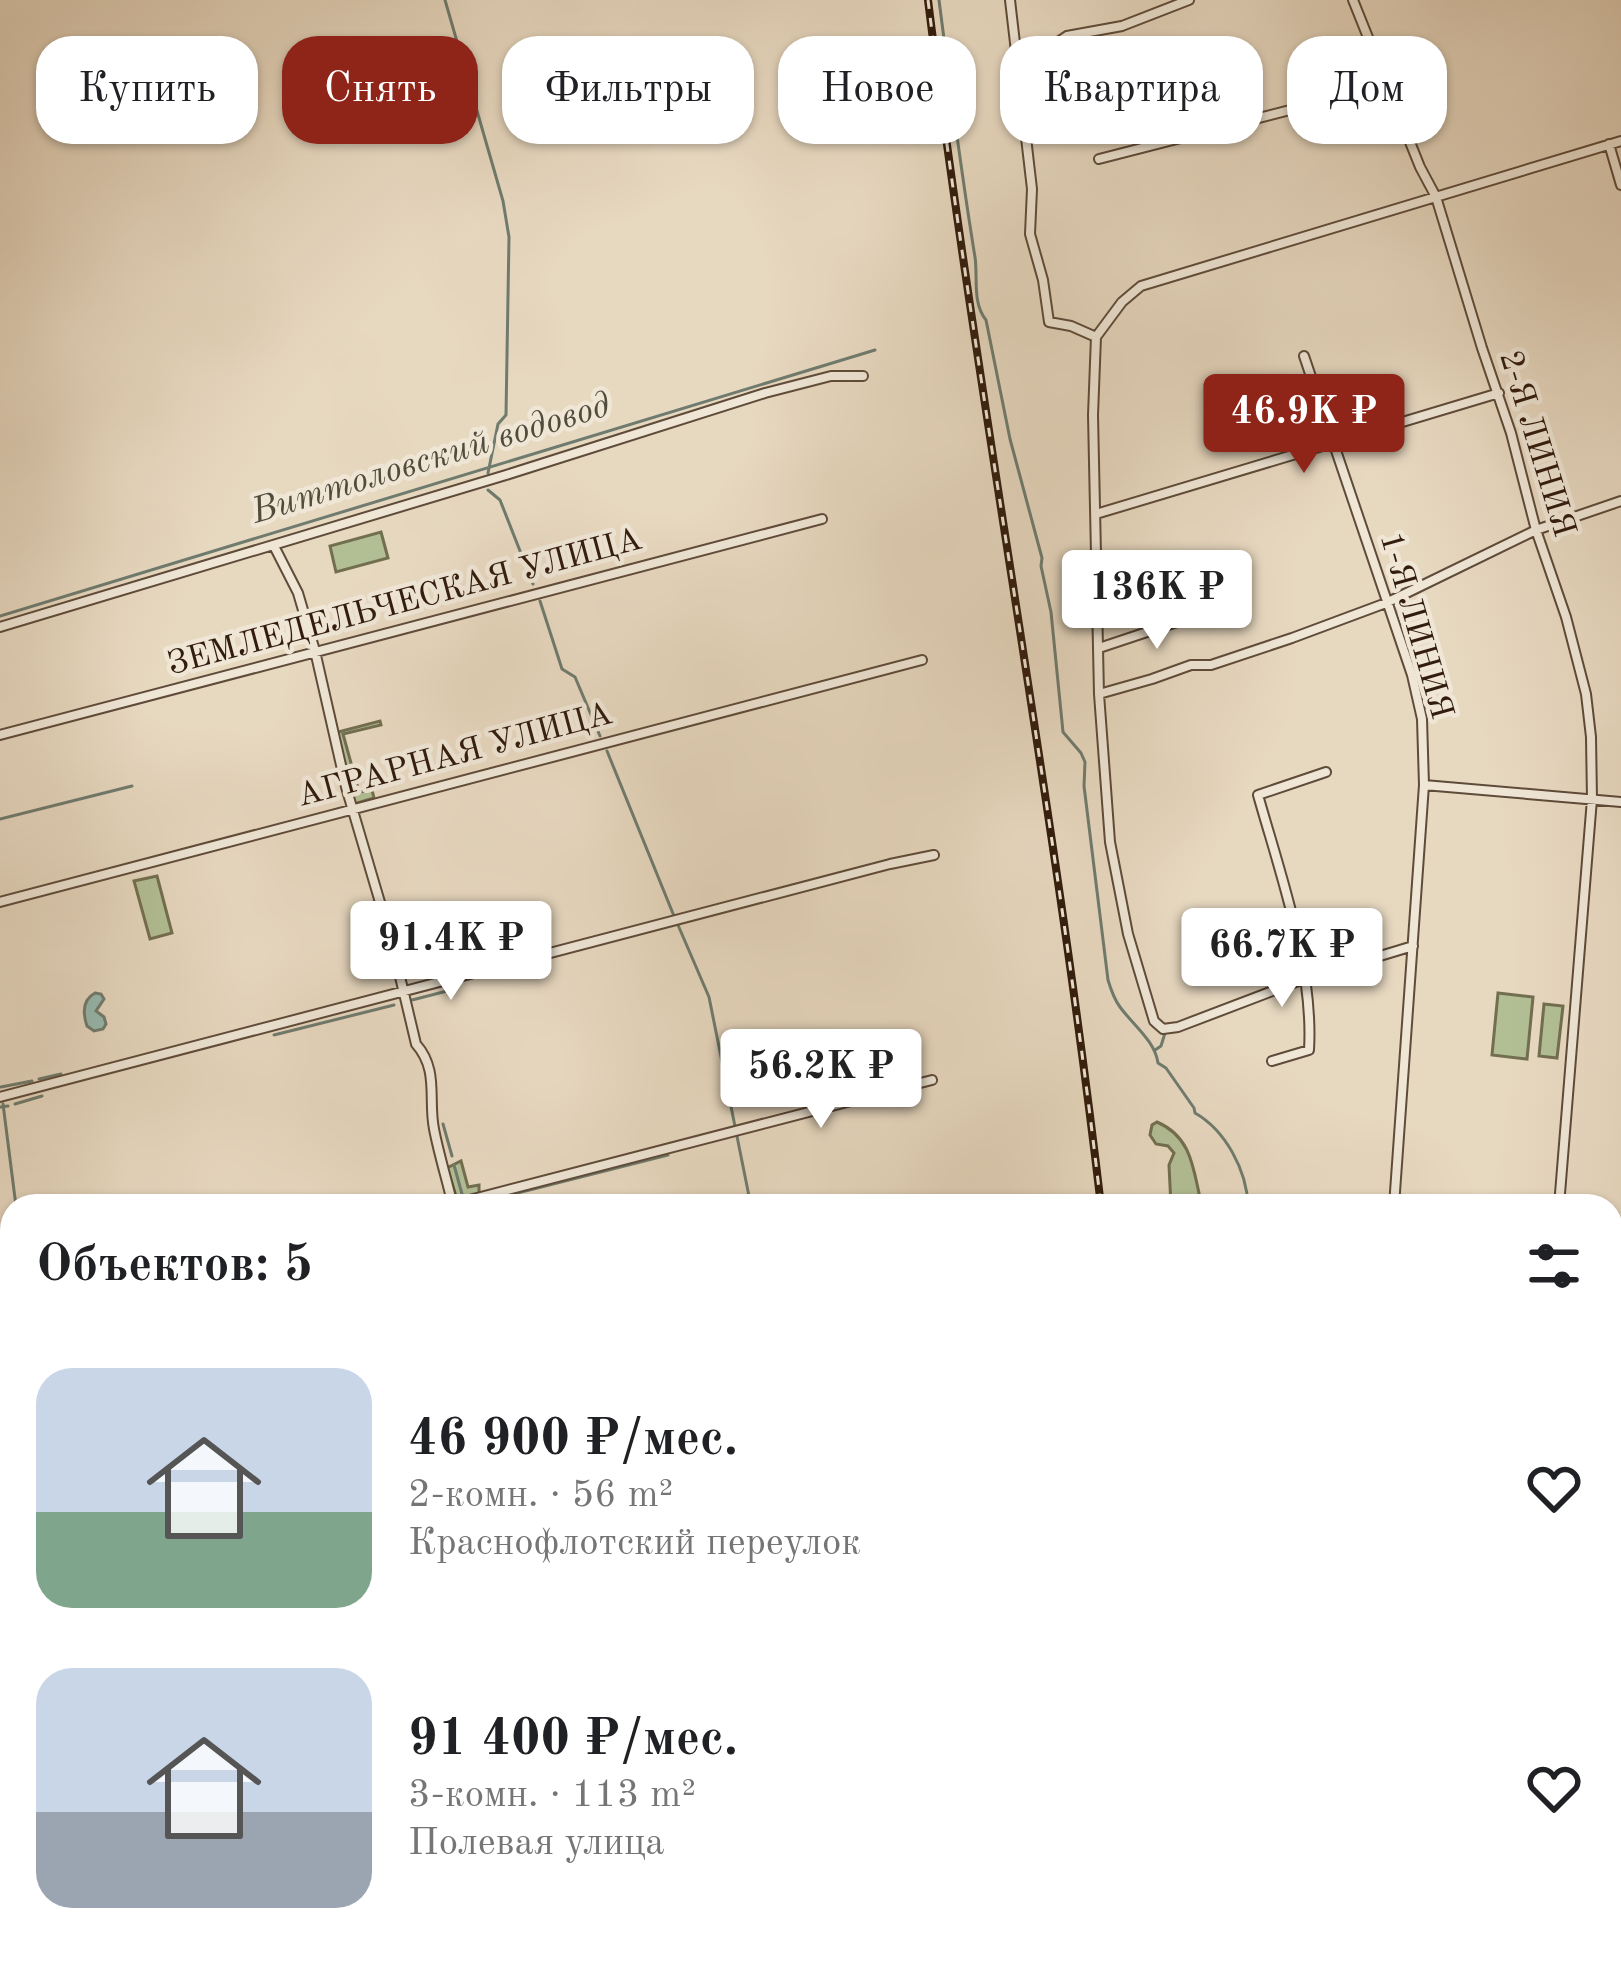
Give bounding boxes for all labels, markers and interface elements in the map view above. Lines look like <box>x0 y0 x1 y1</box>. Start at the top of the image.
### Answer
chip: Купить <box>36 36 258 144</box>
chip: Снять <box>282 36 478 144</box>
chip: Фильтры <box>502 36 754 144</box>
chip: Новое <box>778 36 976 144</box>
chip: Квартира <box>1000 36 1263 144</box>
chip: Дом <box>1287 36 1447 144</box>
street label: 2-Я ЛИНИЯ <box>1492 347 1580 541</box>
pin: 46.9K ₽ <box>1193 374 1415 476</box>
water label: Виттоловский водовод <box>246 388 615 532</box>
text: 46.9K ₽ <box>1230 393 1378 432</box>
street label: ЗЕМЛЕДЕЛЬЧЕСКАЯ УЛИЦА <box>164 524 646 682</box>
street label: 1-Я ЛИНИЯ <box>1373 529 1457 723</box>
pin: 136K ₽ <box>1059 550 1255 652</box>
text: 136K ₽ <box>1089 569 1225 608</box>
street label: АГРАРНАЯ УЛИЦА <box>294 698 616 814</box>
pin: 91.4K ₽ <box>340 901 562 1003</box>
pin: 66.7K ₽ <box>1171 908 1393 1010</box>
text: 91.4K ₽ <box>377 920 525 959</box>
text: 66.7K ₽ <box>1208 927 1356 966</box>
pin: 56.2K ₽ <box>710 1029 932 1131</box>
text: 56.2K ₽ <box>747 1048 895 1087</box>
icon: filters <box>1521 1233 1587 1299</box>
text: Объектов: 5 <box>36 1241 313 1292</box>
text: 46 900 ₽/мес. <box>408 1415 738 1466</box>
icon: home <box>132 1416 276 1560</box>
icon: heart <box>1521 1455 1587 1521</box>
text: 2-комн. · 56 m² <box>408 1476 673 1515</box>
text: Краснофлотский переулок <box>408 1524 861 1563</box>
text: 91 400 ₽/мес. <box>408 1715 738 1766</box>
icon: home <box>132 1716 276 1860</box>
icon: heart <box>1521 1755 1587 1821</box>
text: 3-комн. · 113 m² <box>408 1776 696 1815</box>
text: Полевая улица <box>408 1824 665 1863</box>

